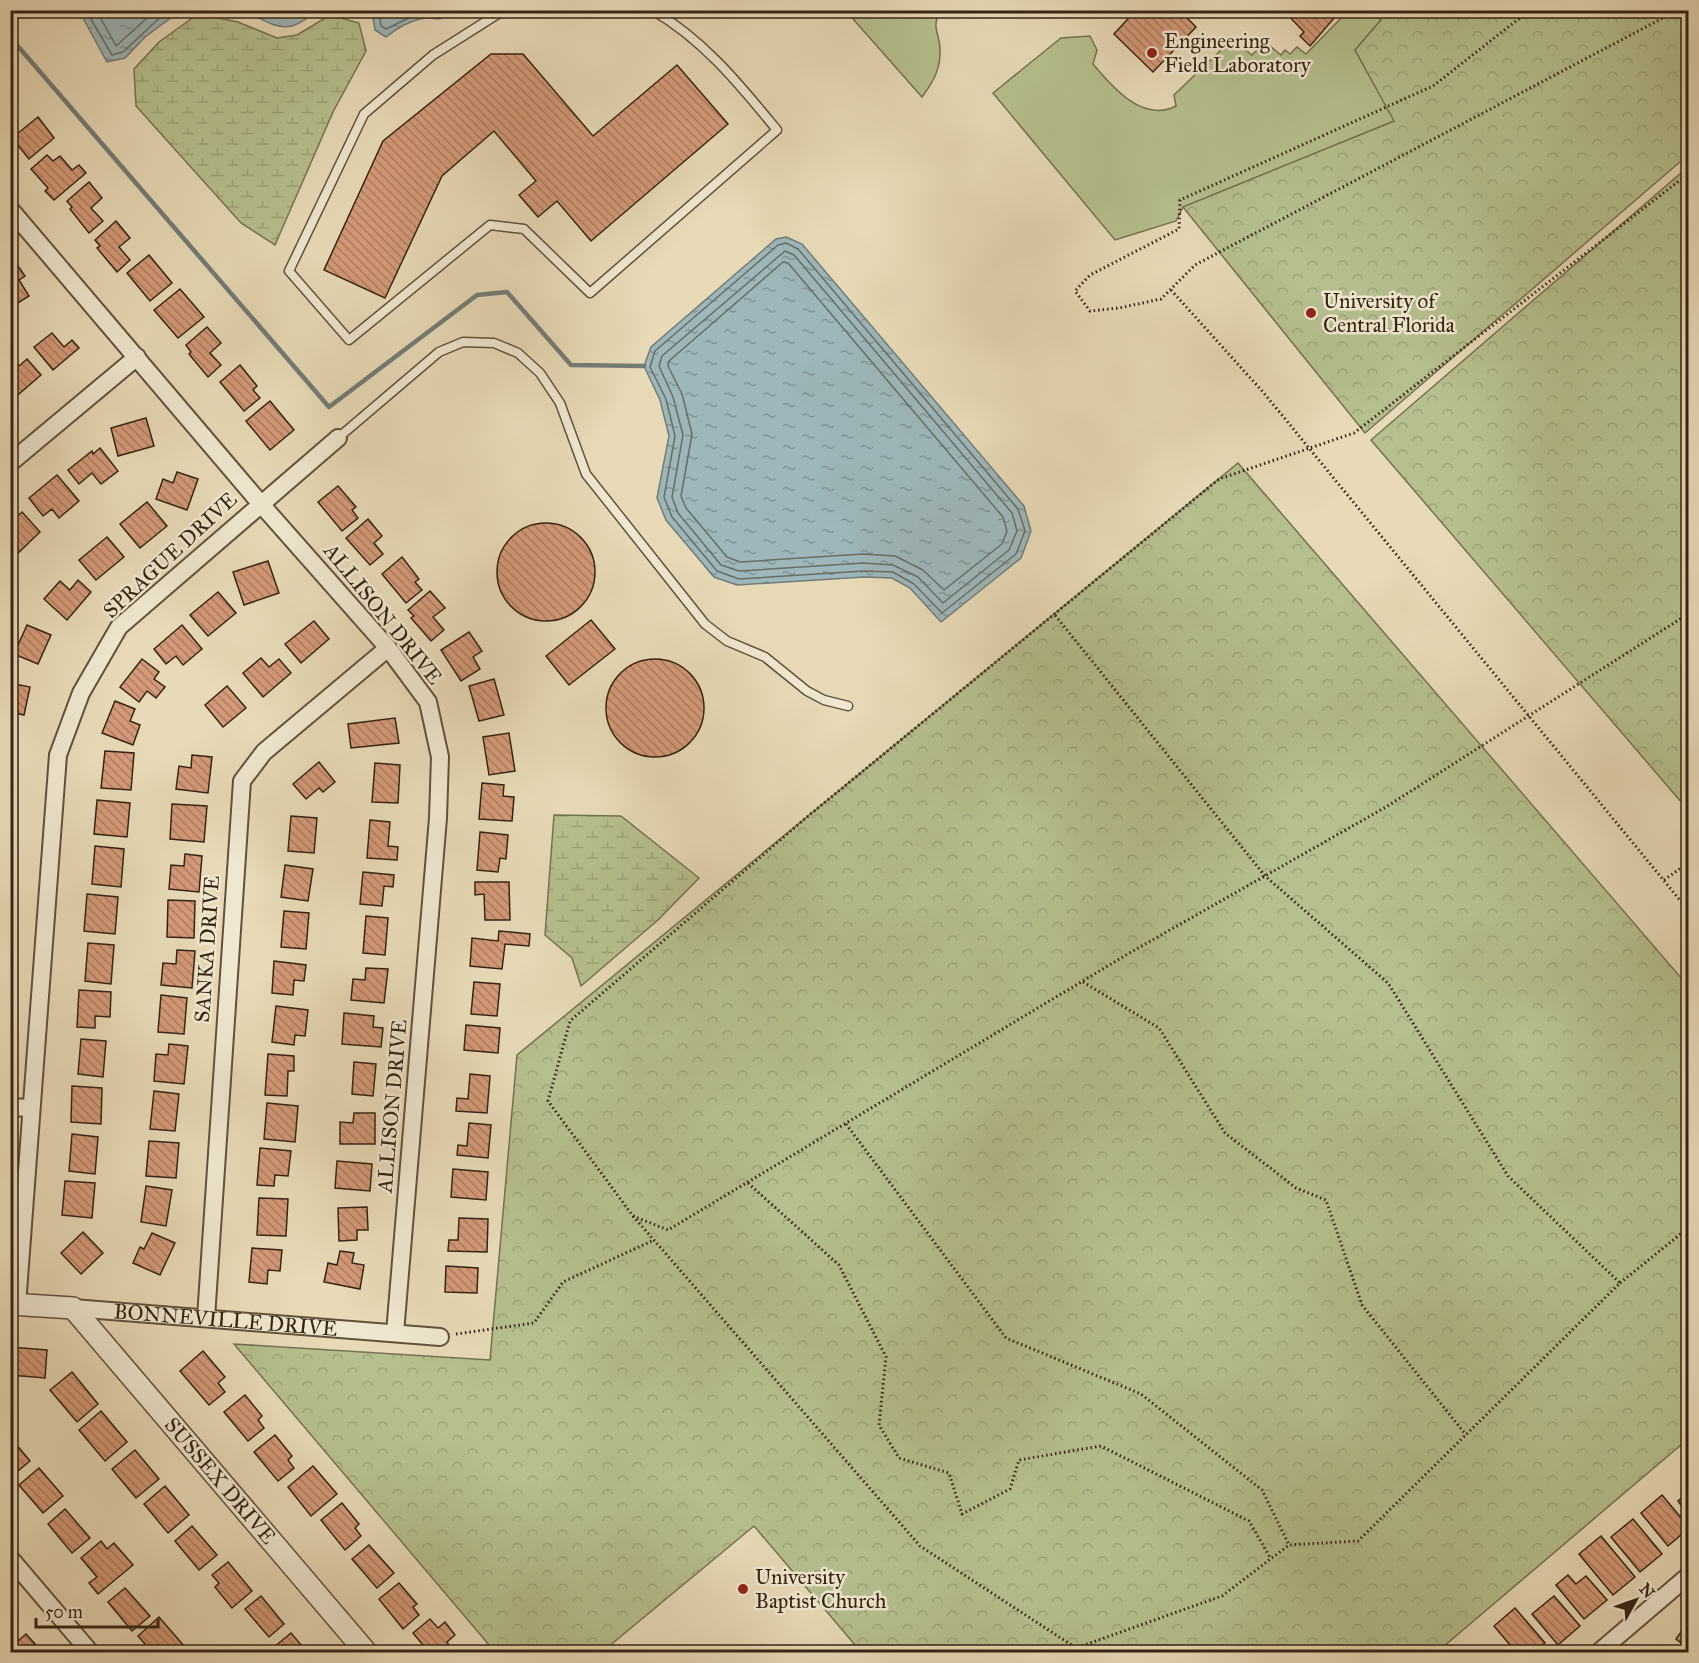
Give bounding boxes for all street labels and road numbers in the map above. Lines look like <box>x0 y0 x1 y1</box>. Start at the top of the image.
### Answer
street label: SPRAGUE DRIVE <box>98 486 242 624</box>
street label: ALLISON DRIVE <box>317 537 448 690</box>
street label: SANKA DRIVE <box>189 875 225 1023</box>
street label: ALLISON DRIVE <box>371 1018 413 1195</box>
street label: BONNEVILLE DRIVE <box>113 1298 338 1342</box>
street label: SUSSEX DRIVE <box>159 1412 281 1549</box>

